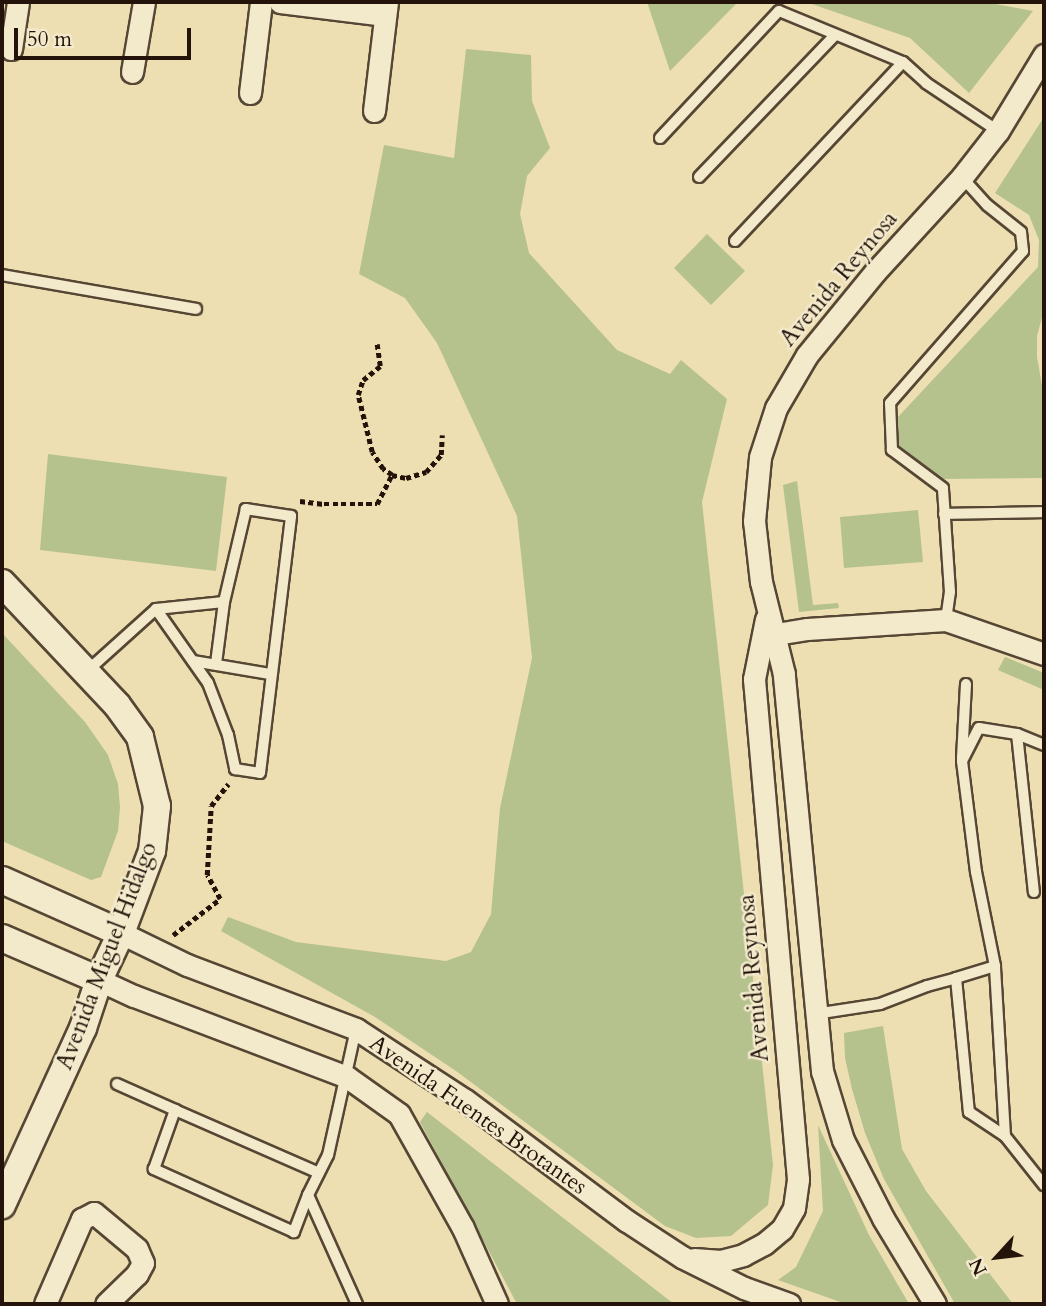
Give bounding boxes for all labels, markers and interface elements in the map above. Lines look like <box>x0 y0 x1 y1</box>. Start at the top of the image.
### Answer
scale bar <box>18 14 194 58</box>
text: 50 m <box>27 25 72 54</box>
street label: Avenida Reynosa <box>774 206 904 352</box>
street label: Avenida Miguel Hidalgo <box>51 838 163 1074</box>
street label: Avenida Reynosa <box>733 893 775 1063</box>
street label: Avenida Fuentes Brotantes <box>364 1029 592 1201</box>
north arrow <box>962 1222 1032 1292</box>
text: N <box>963 1253 994 1280</box>

